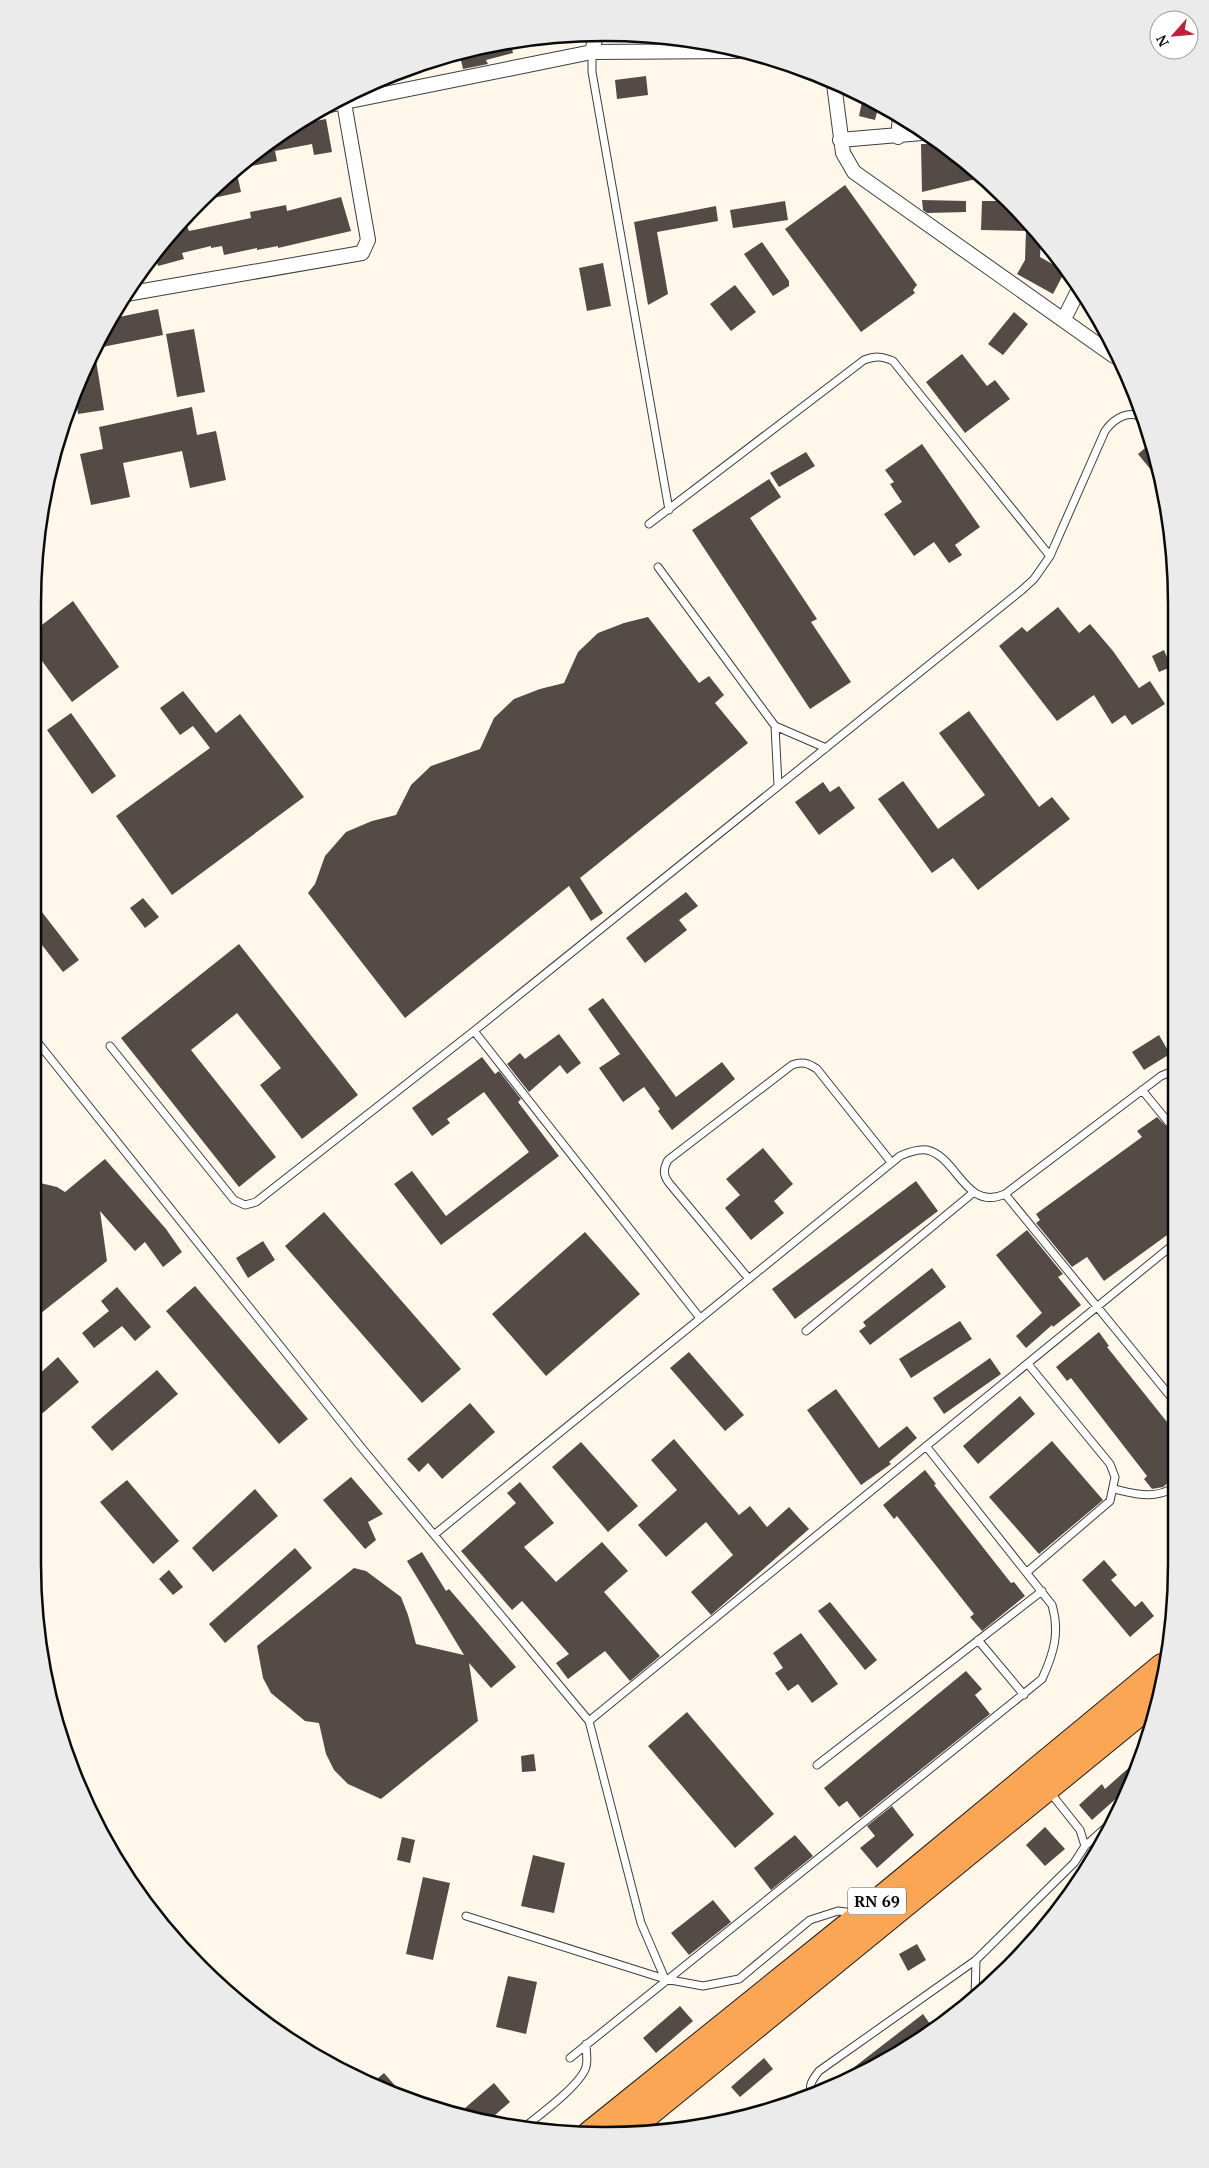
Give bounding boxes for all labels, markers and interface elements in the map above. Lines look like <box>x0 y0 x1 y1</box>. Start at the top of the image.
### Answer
north arrow <box>1149 10 1199 60</box>
text: N <box>1151 32 1173 50</box>
road number: RN 69 <box>848 1888 906 1914</box>

